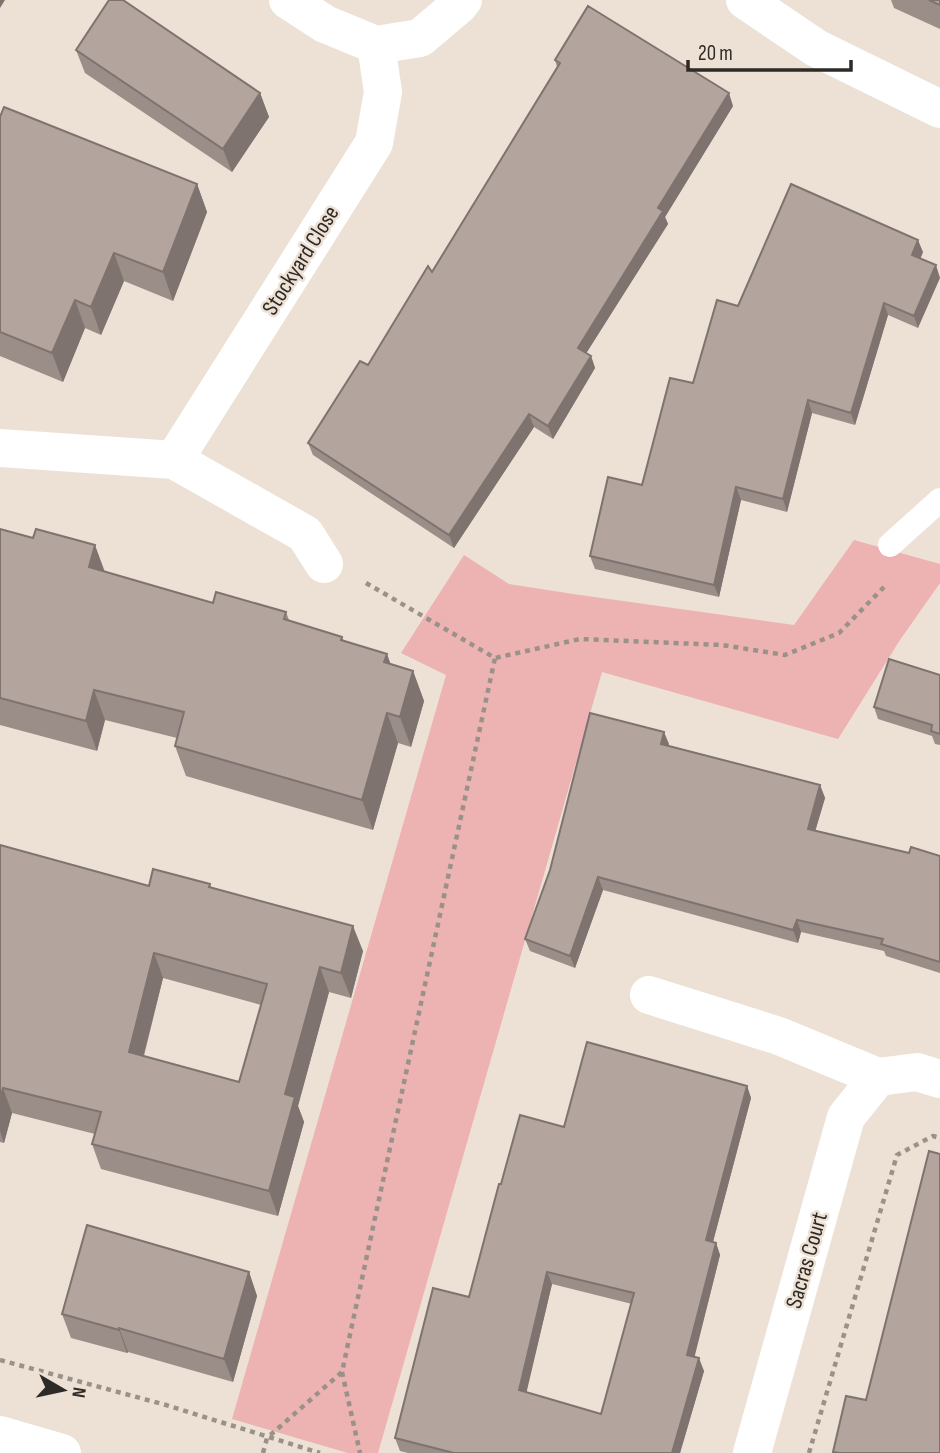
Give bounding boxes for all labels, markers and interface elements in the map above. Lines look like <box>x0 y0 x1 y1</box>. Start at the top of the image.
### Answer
scale bar <box>688 28 851 72</box>
text: 20 m <box>698 41 733 66</box>
street label: Stockyard Close <box>256 201 345 320</box>
street label: Sacras Court <box>780 1209 834 1312</box>
north arrow <box>28 1355 98 1425</box>
text: N <box>66 1386 90 1399</box>

